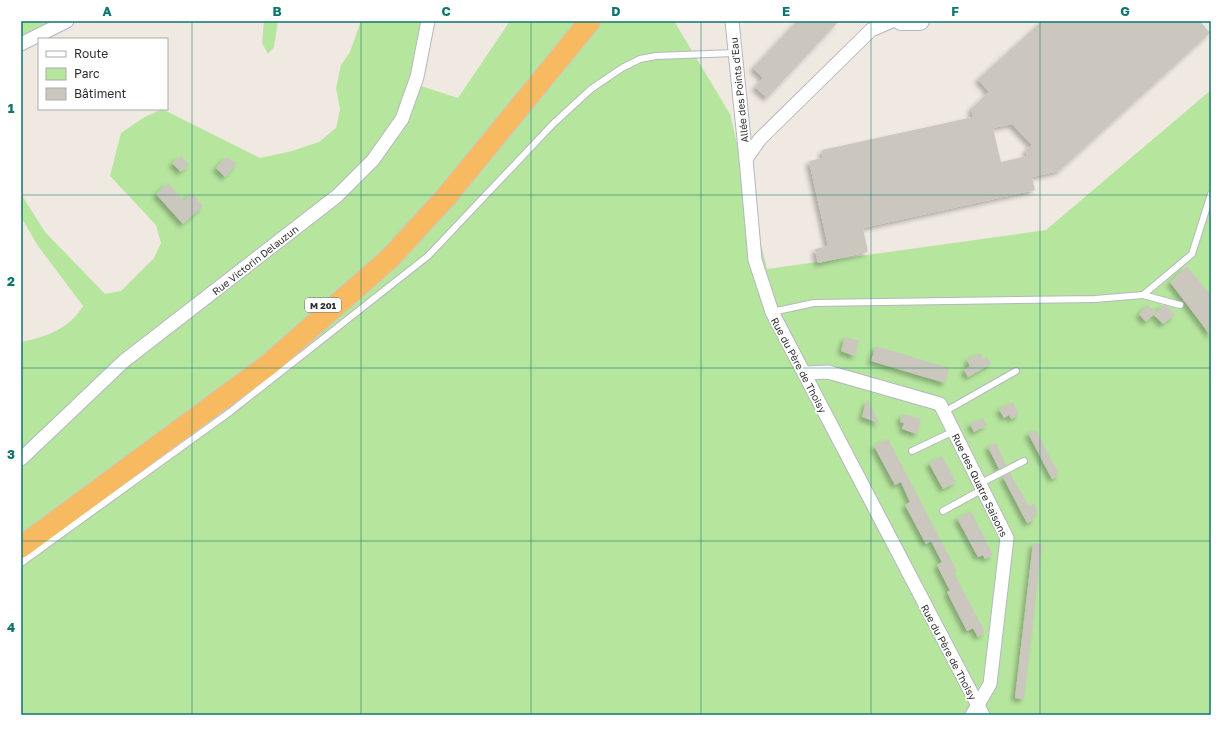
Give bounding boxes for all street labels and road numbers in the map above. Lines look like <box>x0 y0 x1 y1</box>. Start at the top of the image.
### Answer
street label: Allée des Points d'Eau <box>728 37 750 143</box>
street label: Rue Victorin Delauzun <box>210 223 300 297</box>
road number: M 201 <box>305 298 341 312</box>
street label: Rue du Père de Thoisy <box>769 315 829 415</box>
street label: Rue des Quatre Saisons <box>950 431 1010 539</box>
street label: Rue du Père de Thoisy <box>919 602 979 702</box>

